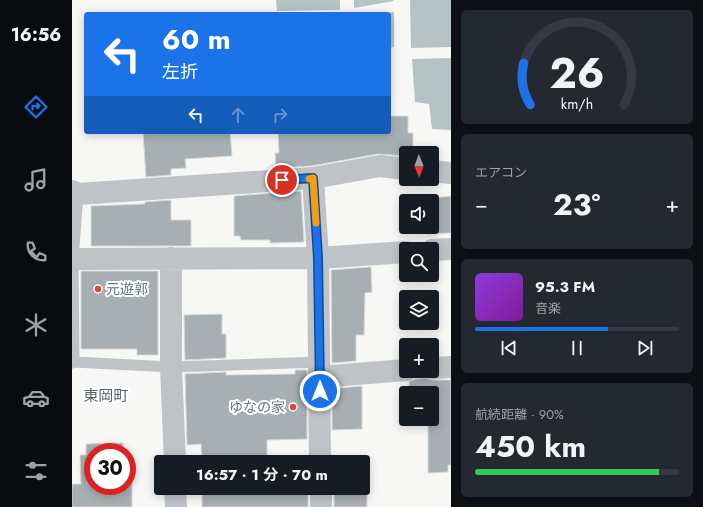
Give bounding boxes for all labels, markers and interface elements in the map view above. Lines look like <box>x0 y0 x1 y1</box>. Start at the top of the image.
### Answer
text: 60 m <box>162 19 231 60</box>
text: 16:56 <box>11 22 61 48</box>
icon: left <box>96 28 148 80</box>
text: 26 <box>549 43 605 104</box>
text: 左折 <box>162 59 198 85</box>
icon: directions <box>22 93 50 121</box>
text: km/h <box>561 94 593 114</box>
icon: left <box>185 104 207 126</box>
icon: ahead <box>227 104 249 126</box>
icon: right <box>269 104 291 126</box>
north arrow <box>399 146 439 186</box>
map controls <box>399 146 439 426</box>
pin <box>265 163 299 197</box>
text: エアコン <box>475 163 527 182</box>
icon: music <box>22 166 50 194</box>
icon: arrive <box>271 169 293 191</box>
text: 23° <box>553 183 600 226</box>
text: − <box>475 188 488 220</box>
text: + <box>665 188 679 220</box>
button: sound <box>399 194 439 234</box>
icon: phone <box>22 238 50 266</box>
button: search <box>399 242 439 282</box>
text: 95.3 FM <box>535 276 595 298</box>
place label: 元遊郭 <box>106 279 148 299</box>
marker: 元遊郭 <box>93 284 103 294</box>
button: layers <box>399 290 439 330</box>
text: 音楽 <box>535 299 561 318</box>
icon: climate <box>22 311 50 339</box>
icon: previous <box>498 337 520 359</box>
icon: pause <box>566 337 588 359</box>
icon: next <box>634 337 656 359</box>
button: + <box>399 338 439 378</box>
position arrow <box>299 370 341 412</box>
icon: car <box>22 384 50 412</box>
district label: 東岡町 <box>83 385 129 407</box>
button: − <box>399 386 439 426</box>
place label: ゆなの家 <box>229 397 285 417</box>
marker: ゆなの家 <box>288 402 298 412</box>
text: 航続距離 · 90% <box>475 405 564 424</box>
text: 450 km <box>475 425 586 468</box>
speed limit sign: 30 <box>84 443 136 495</box>
icon: filters <box>22 457 50 485</box>
text: 16:57 · 1 分 · 70 m <box>196 464 328 486</box>

